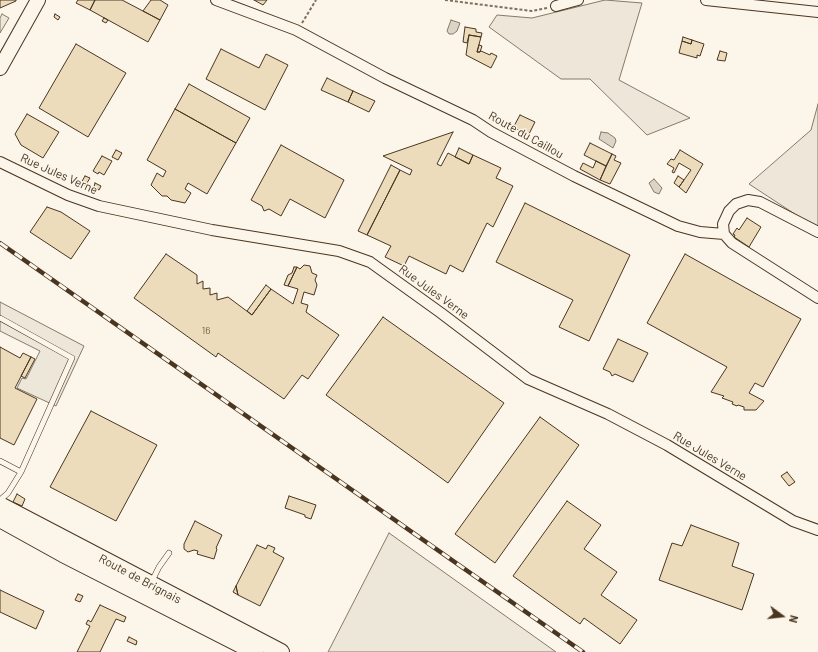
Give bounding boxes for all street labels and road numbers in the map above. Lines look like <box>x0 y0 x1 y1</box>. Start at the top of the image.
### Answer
street label: Route du Caillou <box>486 108 566 162</box>
street label: Rue Jules Verne <box>18 151 100 197</box>
street label: Rue Jules Verne <box>396 262 472 322</box>
street label: Rue Jules Verne <box>671 428 749 484</box>
street label: Route de Brignais <box>96 551 184 607</box>

